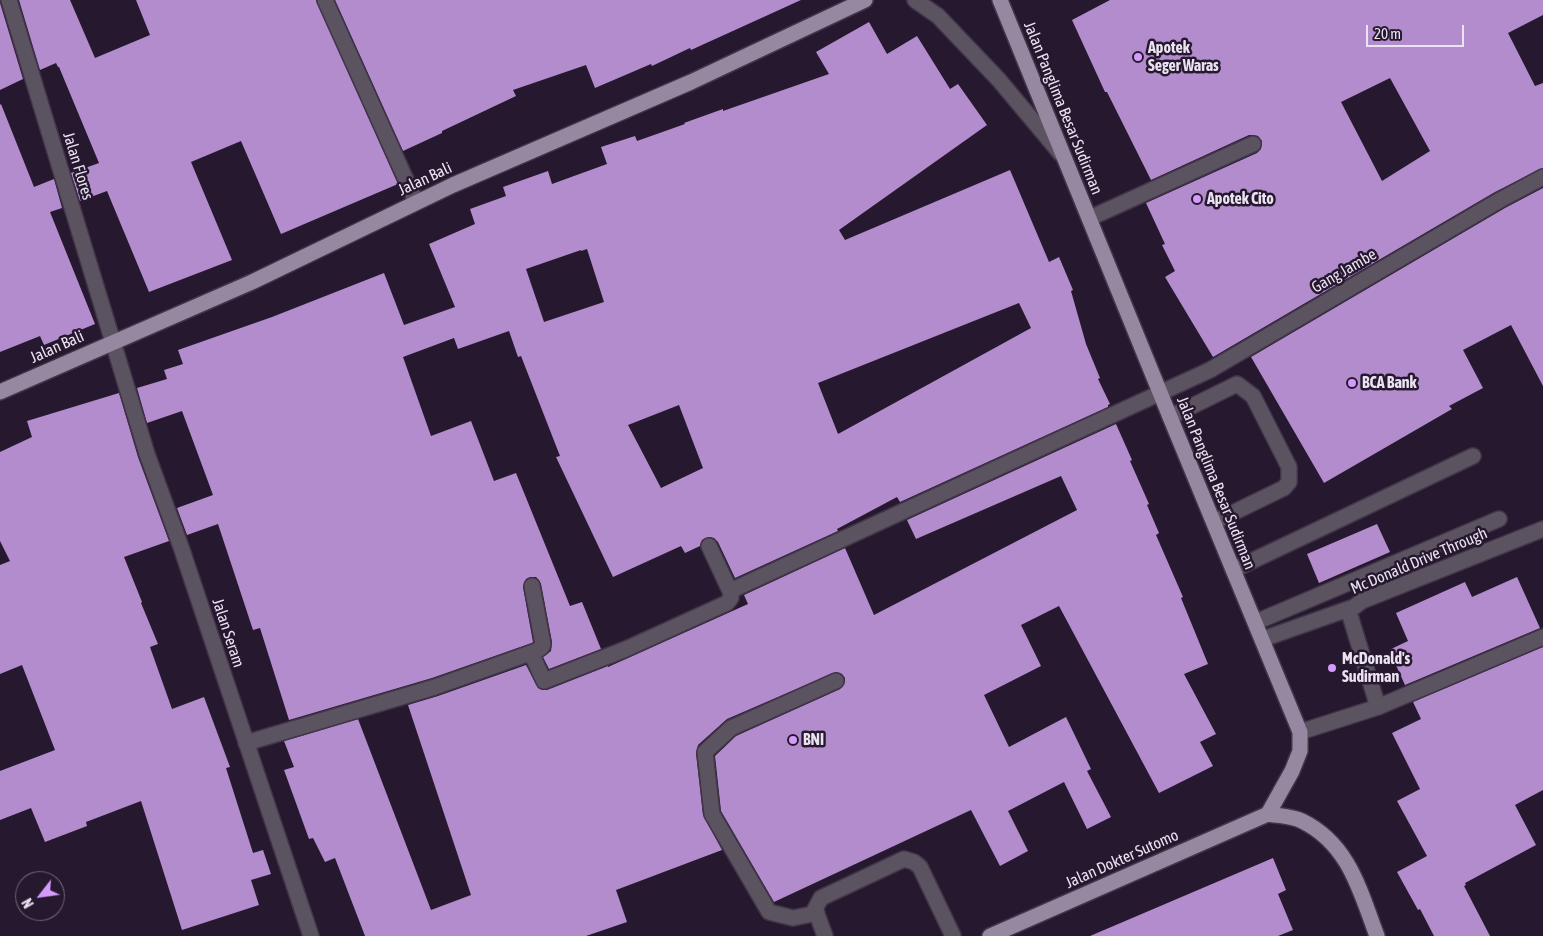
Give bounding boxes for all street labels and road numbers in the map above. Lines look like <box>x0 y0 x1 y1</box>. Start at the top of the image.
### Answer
street label: Jalan Panglima Besar Sudirman <box>1019 19 1107 197</box>
street label: Jalan Flores <box>59 130 97 202</box>
street label: Jalan Bali <box>395 158 455 200</box>
street label: Gang Jambe <box>1308 245 1380 297</box>
street label: Jalan Bali <box>27 327 87 367</box>
street label: Jalan Panglima Besar Sudirman <box>1172 394 1260 572</box>
street label: Mc Donald Drive Through <box>1348 524 1490 598</box>
street label: Jalan Seram <box>208 596 248 670</box>
street label: Jalan Dokter Sutomo <box>1062 825 1182 893</box>

